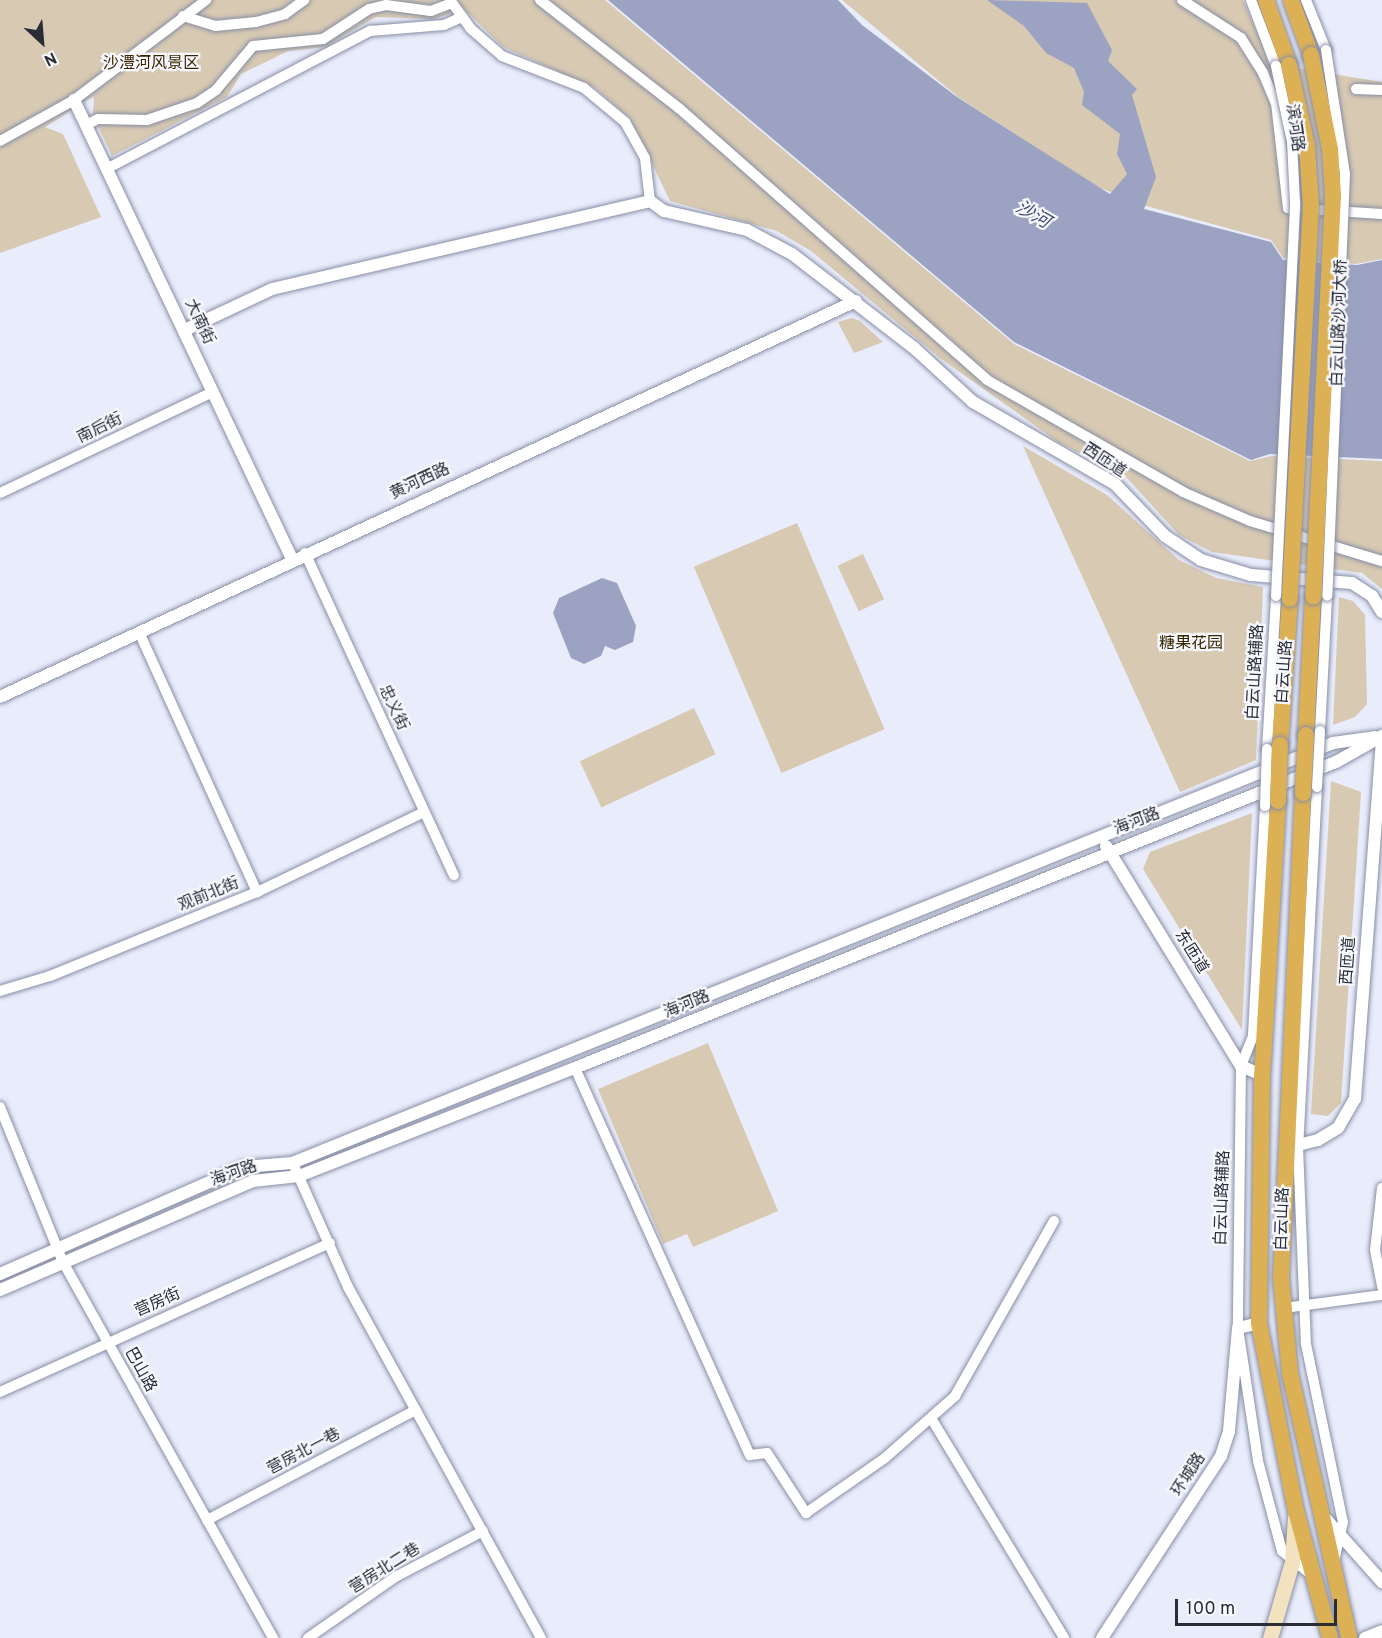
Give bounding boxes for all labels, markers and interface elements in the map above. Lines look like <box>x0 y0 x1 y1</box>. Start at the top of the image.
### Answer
north arrow <box>12 12 72 72</box>
text: N <box>40 47 59 70</box>
park label: 沙澧河风景区 <box>103 54 199 74</box>
street label: 滨河路 <box>1281 103 1307 153</box>
water label: 沙河 <box>1011 198 1053 234</box>
street label: 白云山路沙河大桥 <box>1328 259 1352 387</box>
street label: 大南街 <box>180 296 218 348</box>
street label: 南后街 <box>74 410 126 448</box>
street label: 西匝道 <box>1079 440 1129 482</box>
street label: 黄河西路 <box>387 460 453 504</box>
street label: 白云山路辅路 <box>1244 624 1268 720</box>
park label: 糖果花园 <box>1159 634 1223 654</box>
street label: 白云山路 <box>1273 639 1297 705</box>
street label: 忠义街 <box>374 682 412 734</box>
street label: 海河路 <box>1111 804 1163 840</box>
street label: 观前北街 <box>176 874 242 916</box>
street label: 东匝道 <box>1170 927 1212 977</box>
street label: 西匝道 <box>1338 936 1360 986</box>
street label: 海河路 <box>661 987 713 1023</box>
street label: 白云山路辅路 <box>1212 1150 1234 1246</box>
street label: 海河路 <box>208 1157 260 1191</box>
street label: 白云山路 <box>1272 1187 1294 1251</box>
street label: 营房街 <box>132 1284 184 1322</box>
street label: 巴山路 <box>120 1344 160 1396</box>
street label: 营房北一巷 <box>264 1425 344 1479</box>
street label: 环城路 <box>1168 1450 1210 1500</box>
street label: 营房北二巷 <box>346 1540 424 1598</box>
scale bar <box>1178 1587 1340 1625</box>
text: 100 m <box>1186 1598 1235 1621</box>

